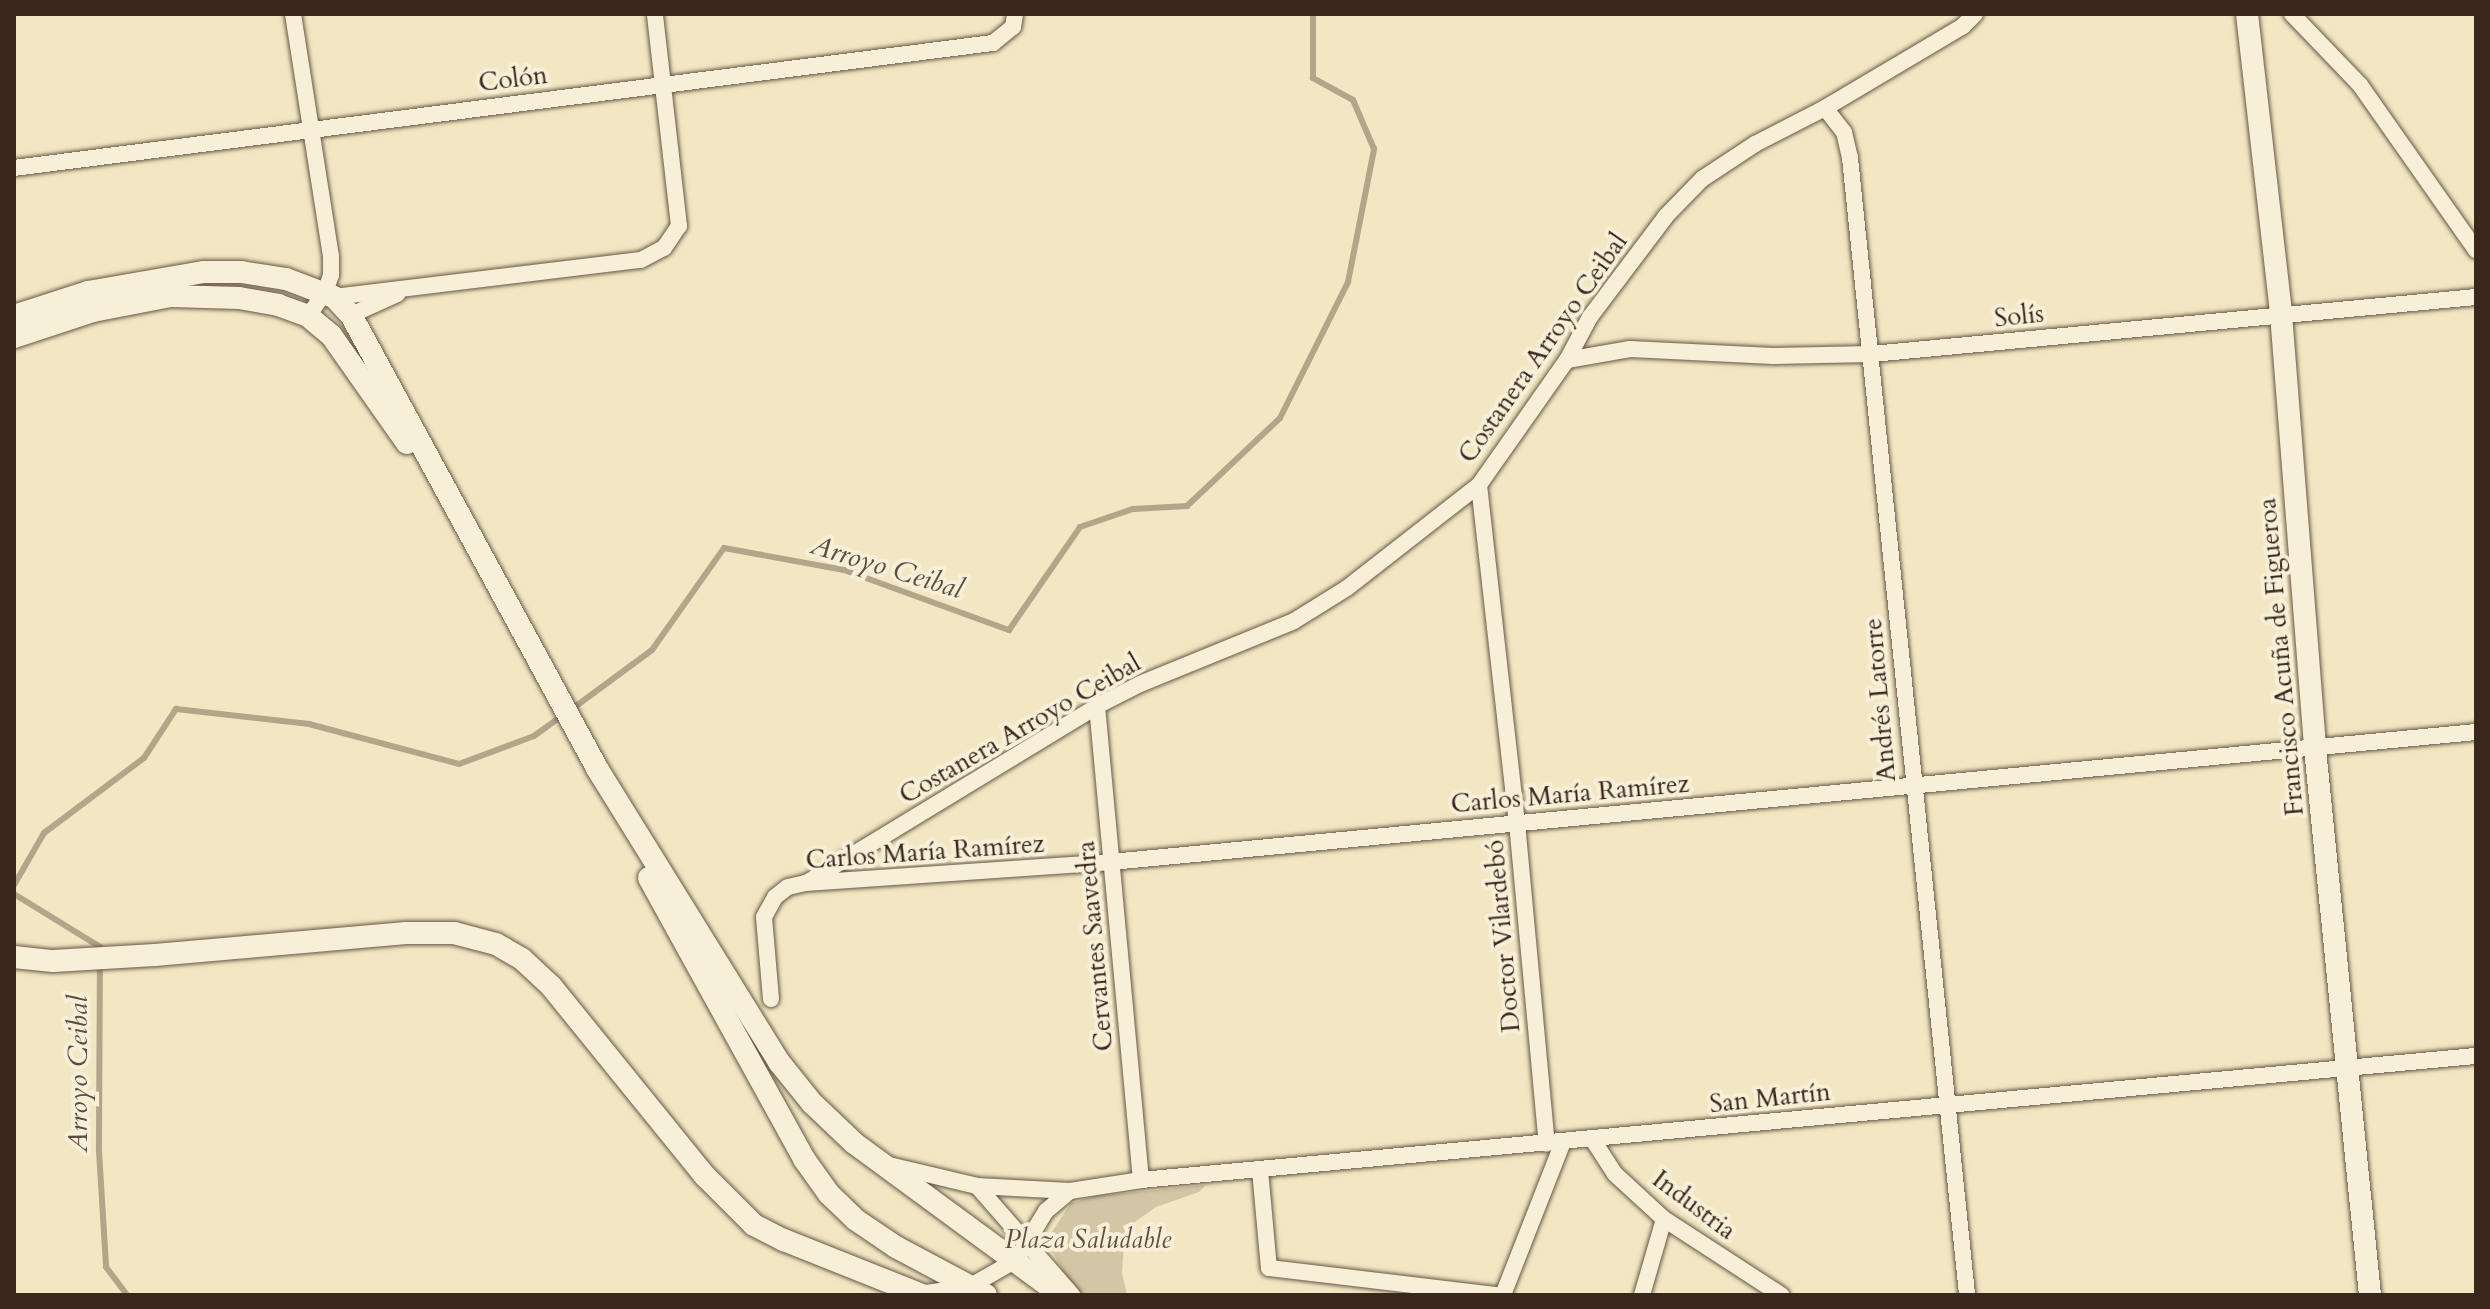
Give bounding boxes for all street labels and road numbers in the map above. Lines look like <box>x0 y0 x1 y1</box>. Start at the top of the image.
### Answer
street label: Colón <box>477 59 549 99</box>
street label: Costanera Arroyo Ceibal <box>1452 227 1634 469</box>
street label: Solís <box>1993 298 2045 334</box>
street label: Francisco Acuña de Figueroa <box>2252 497 2310 817</box>
street label: Andrés Latorre <box>1857 617 1903 783</box>
street label: Costanera Arroyo Ceibal <box>894 647 1146 811</box>
street label: Carlos María Ramírez <box>1450 768 1690 820</box>
street label: Carlos María Ramírez <box>805 828 1045 876</box>
street label: Doctor Vilardebó <box>1479 838 1527 1034</box>
street label: Cervantes Saavedra <box>1070 840 1120 1052</box>
street label: San Martín <box>1708 1076 1832 1120</box>
street label: Industria <box>1646 1163 1742 1247</box>

